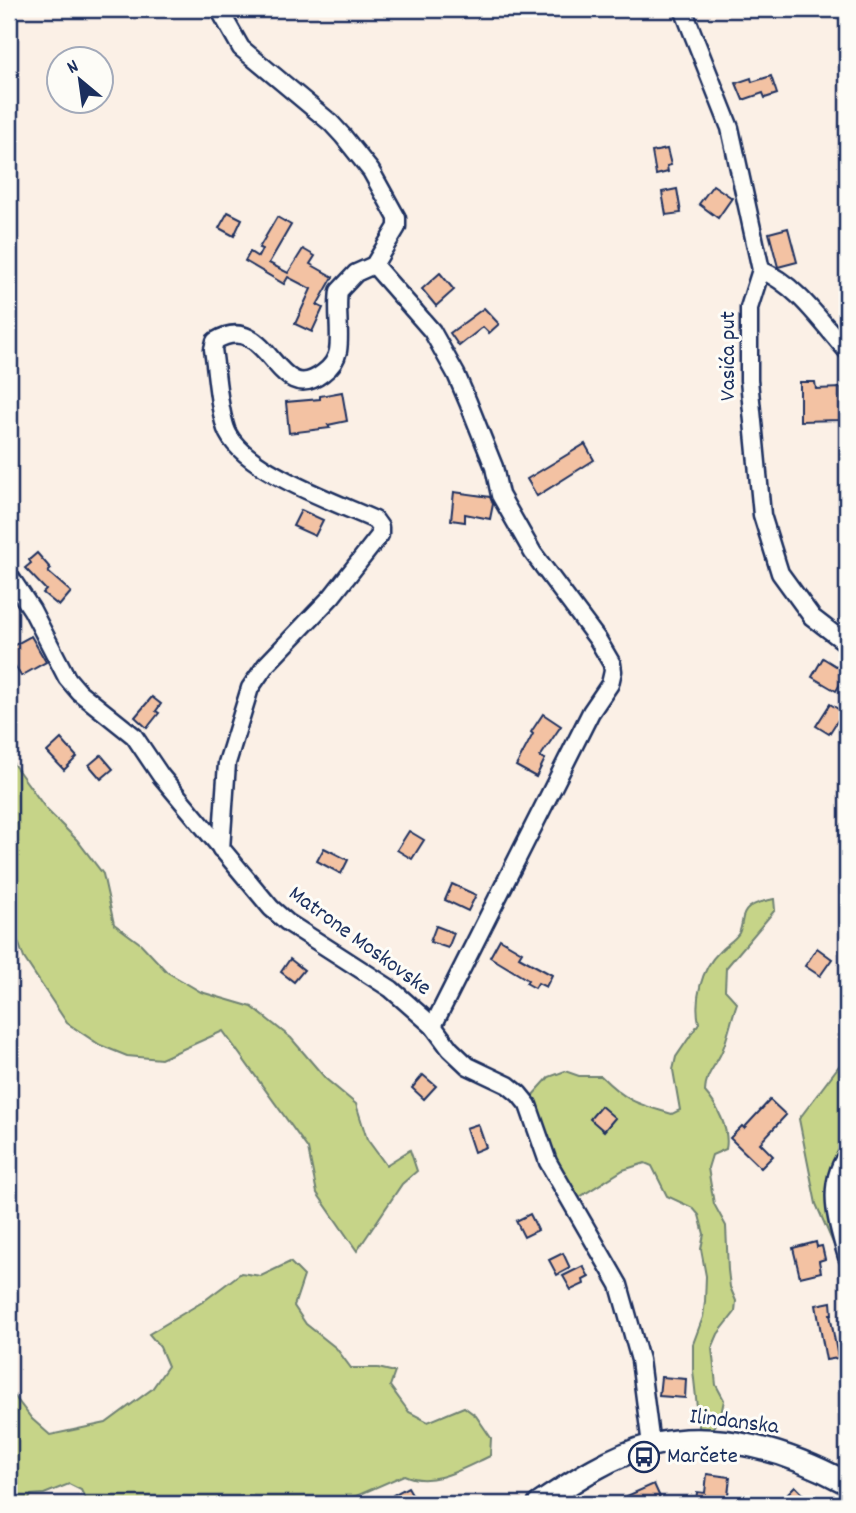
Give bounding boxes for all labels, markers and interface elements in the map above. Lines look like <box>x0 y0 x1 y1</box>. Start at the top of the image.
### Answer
north arrow <box>46 46 116 116</box>
text: N <box>63 54 84 82</box>
street label: Vasića put <box>713 311 746 401</box>
street label: Matrone Moskovske <box>281 879 437 1005</box>
street label: Ilindanska <box>688 1401 782 1445</box>
bus stop icon: Marčete <box>627 1440 661 1474</box>
place label: Marčete <box>667 1441 738 1474</box>

